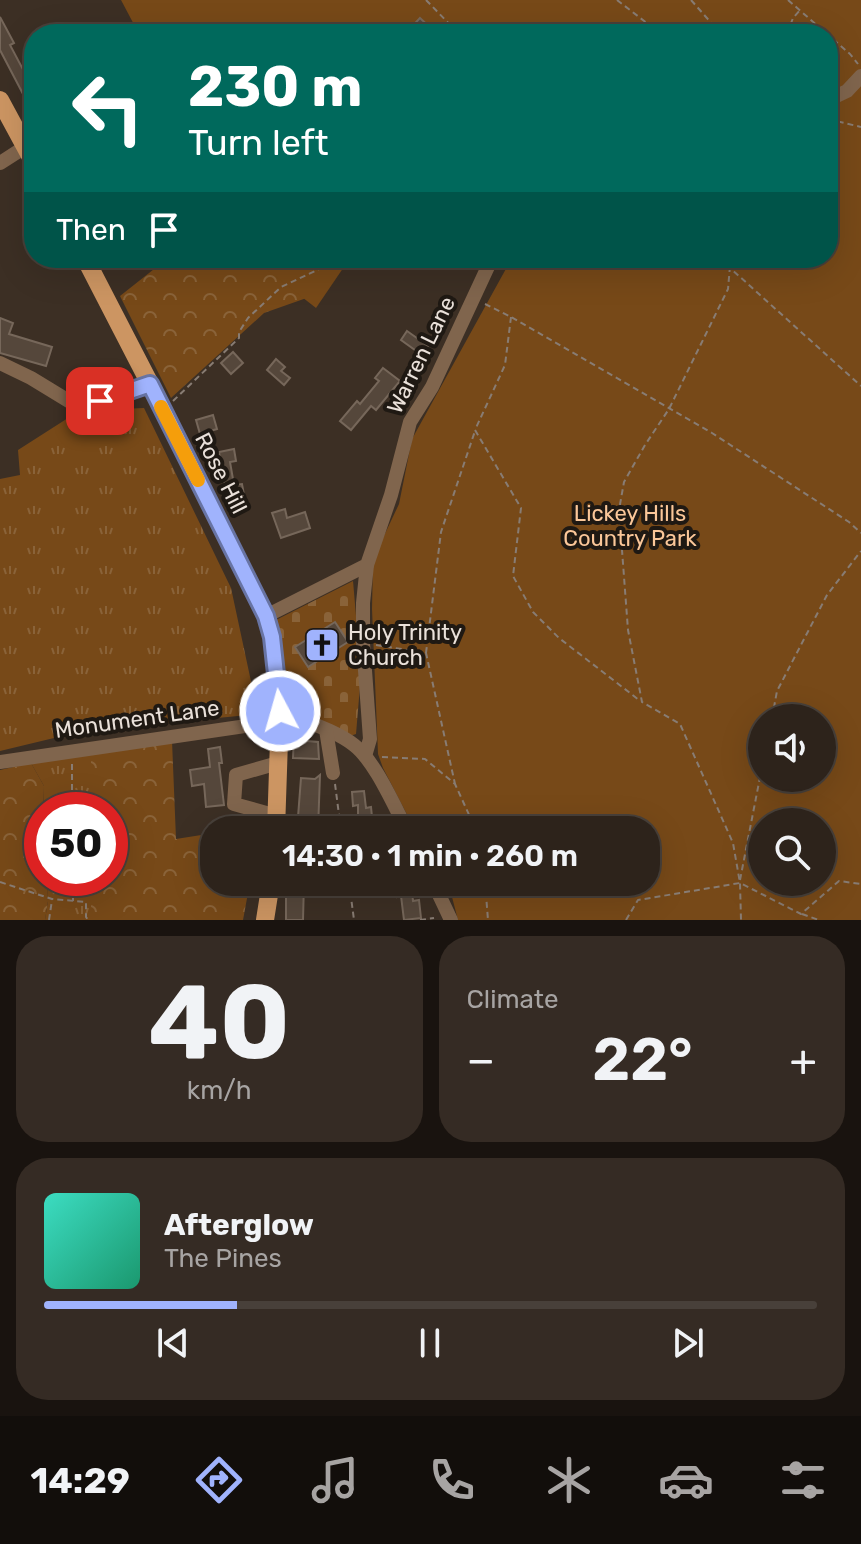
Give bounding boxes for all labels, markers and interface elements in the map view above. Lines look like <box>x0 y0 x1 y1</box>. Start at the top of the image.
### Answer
text: 230 m <box>188 54 363 120</box>
icon: left <box>56 56 160 160</box>
text: Turn left <box>188 121 329 164</box>
icon: arrive <box>142 208 186 252</box>
text: Then <box>56 212 126 248</box>
street label: Warren Lane <box>381 292 461 418</box>
pin <box>66 367 134 435</box>
icon: arrive <box>78 379 122 423</box>
street label: Rose Hill <box>189 428 253 518</box>
park label: Lickey Hills Country Park <box>563 500 697 552</box>
place label: Holy Trinity Church <box>348 619 462 671</box>
church icon: Holy Trinity Church <box>303 626 341 664</box>
position arrow <box>238 669 322 753</box>
street label: Monument Lane <box>53 694 221 744</box>
map controls <box>748 704 836 896</box>
button: sound <box>748 704 836 792</box>
speed limit sign: 50 <box>24 792 128 896</box>
button: search <box>748 808 836 896</box>
text: 14:30 · 1 min · 260 m <box>282 838 578 874</box>
text: 40 <box>148 961 290 1084</box>
text: Climate <box>467 984 559 1015</box>
text: 22° <box>592 1024 693 1095</box>
text: − <box>467 1034 495 1086</box>
text: + <box>790 1034 817 1086</box>
text: km/h <box>187 1075 252 1106</box>
text: Afterglow <box>164 1207 314 1243</box>
text: The Pines <box>164 1243 282 1274</box>
icon: previous <box>151 1321 195 1365</box>
icon: pause <box>408 1321 452 1365</box>
icon: next <box>666 1321 710 1365</box>
icon: directions <box>191 1452 247 1508</box>
icon: music <box>307 1452 363 1508</box>
icon: phone <box>424 1452 480 1508</box>
icon: climate <box>541 1452 597 1508</box>
icon: car <box>658 1452 714 1508</box>
icon: filters <box>775 1452 831 1508</box>
text: 14:29 <box>30 1459 130 1502</box>

